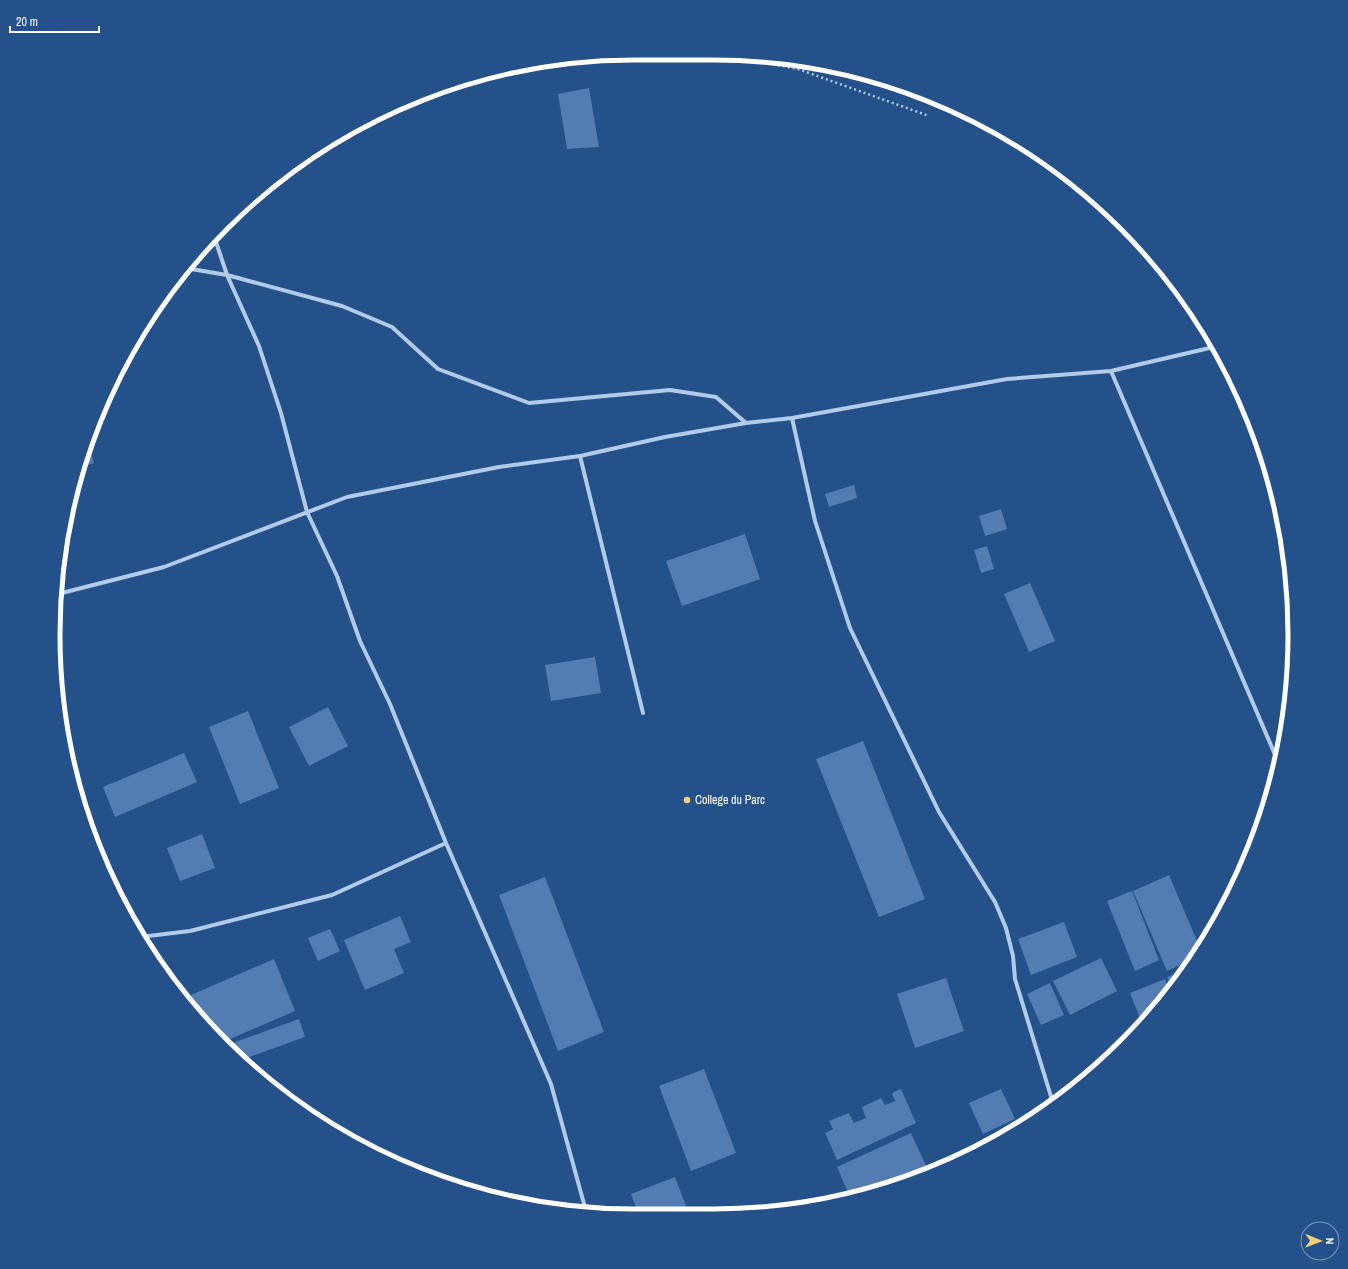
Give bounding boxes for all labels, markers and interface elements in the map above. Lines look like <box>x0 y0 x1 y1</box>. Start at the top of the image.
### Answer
scale bar <box>10 8 99 34</box>
text: 20 m <box>16 14 38 30</box>
place label: College du Parc <box>695 792 765 808</box>
marker: College du Parc <box>682 795 692 805</box>
north arrow <box>1300 1221 1340 1261</box>
text: N <box>1323 1238 1337 1245</box>

